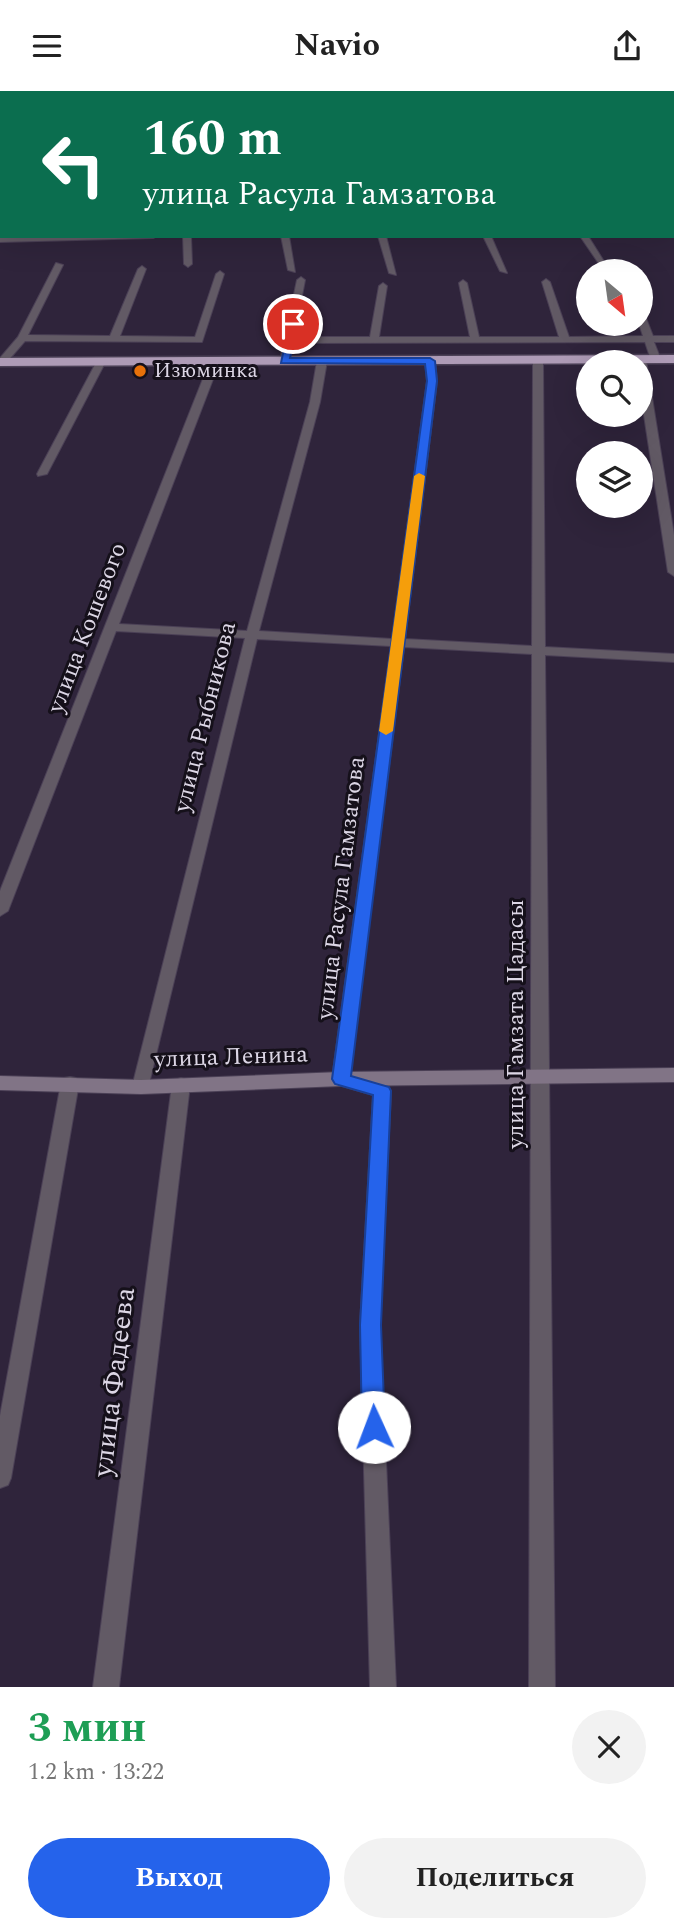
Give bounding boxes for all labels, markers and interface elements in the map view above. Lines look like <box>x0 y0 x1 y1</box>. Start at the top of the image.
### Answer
text: Navio <box>294 21 380 70</box>
icon: menu <box>28 27 66 65</box>
icon: share <box>608 27 646 65</box>
text: 160 m <box>143 102 282 177</box>
icon: left <box>28 119 119 210</box>
text: улица Расула Гамзатова <box>143 170 496 219</box>
north arrow <box>576 259 653 336</box>
map controls <box>576 259 653 518</box>
pin <box>263 294 323 354</box>
icon: arrive <box>274 305 312 343</box>
button: search <box>576 350 653 427</box>
place label: Изюминка <box>154 355 259 387</box>
marker: Изюминка <box>132 363 148 379</box>
button: layers <box>576 441 653 518</box>
street label: улица Кошевого <box>38 537 136 719</box>
street label: улица Рыбникова <box>164 617 246 817</box>
street label: улица Расула Гамзатова <box>307 754 375 1023</box>
street label: улица Гамзата Цадасы <box>498 899 534 1150</box>
street label: улица Ленина <box>152 1036 309 1078</box>
street label: улица Фадеева <box>81 1284 147 1480</box>
position arrow <box>337 1390 411 1464</box>
text: 3 мин <box>28 1697 146 1760</box>
button: close <box>572 1710 646 1784</box>
text: 1.2 km · 13:22 <box>28 1755 164 1790</box>
button: Выход <box>28 1838 330 1918</box>
button: Поделиться <box>344 1838 646 1918</box>

